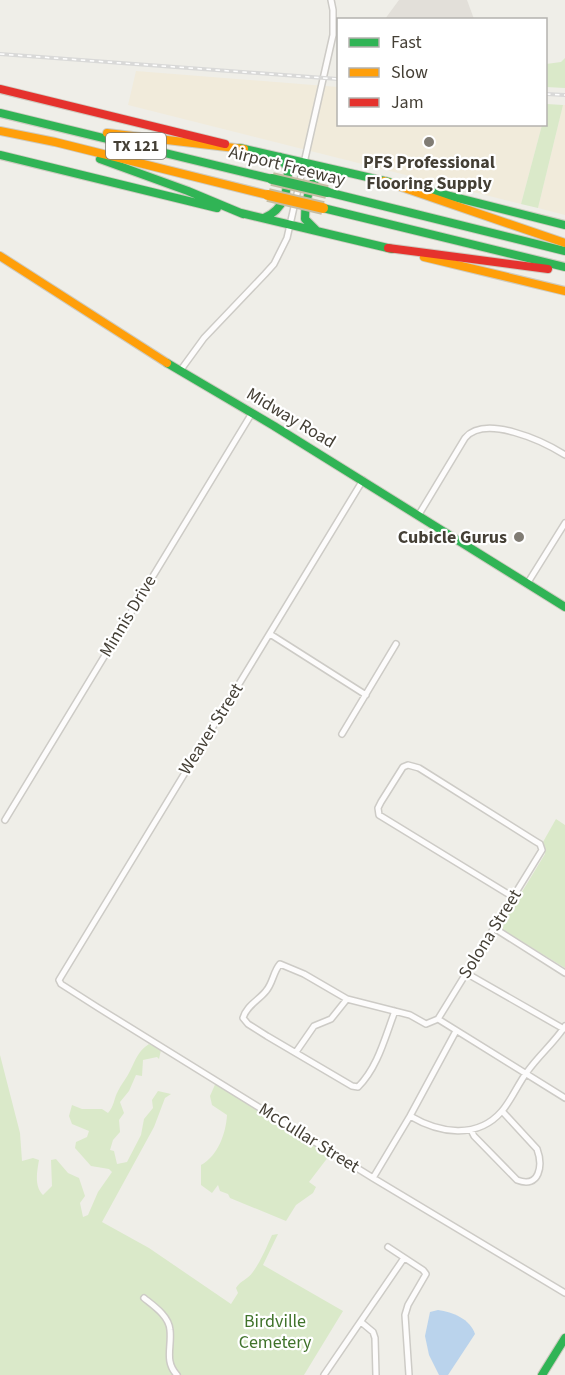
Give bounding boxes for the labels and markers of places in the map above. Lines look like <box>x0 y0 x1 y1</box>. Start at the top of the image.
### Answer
marker: PFS Professional Flooring Supply <box>422 135 436 149</box>
place label: PFS Professional Flooring Supply <box>363 150 495 196</box>
place label: Cubicle Gurus <box>398 525 507 550</box>
marker: Cubicle Gurus <box>512 530 526 544</box>

